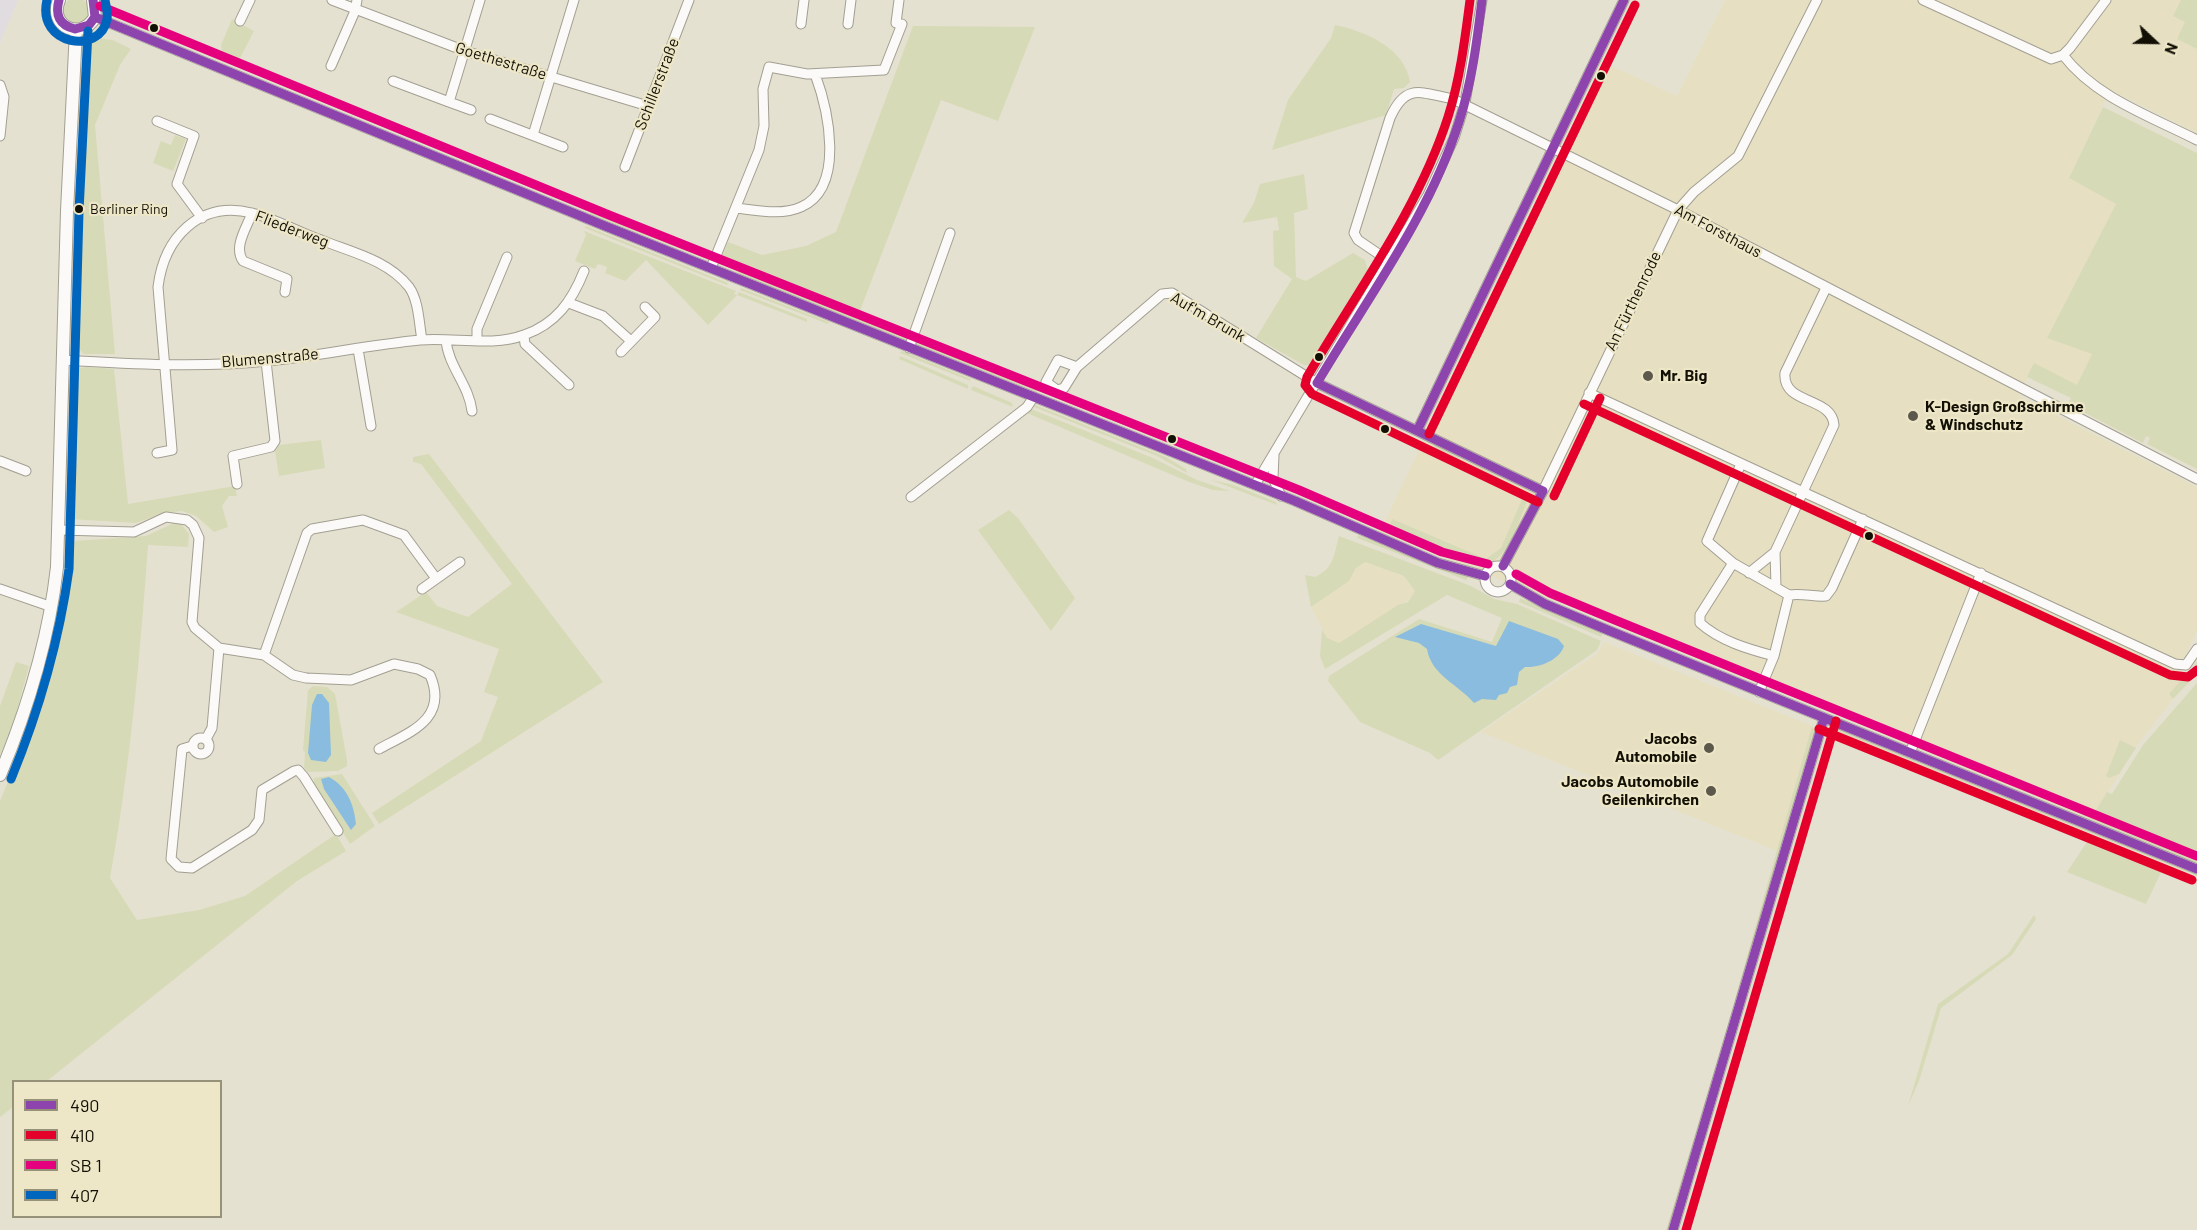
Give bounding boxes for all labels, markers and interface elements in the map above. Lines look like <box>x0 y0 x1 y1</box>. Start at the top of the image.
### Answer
north arrow <box>2125 12 2185 72</box>
unlabelled marker <box>148 22 160 34</box>
street label: Schillerstraße <box>631 35 683 133</box>
street label: Goethestraße <box>453 38 549 84</box>
text: N <box>2161 40 2183 57</box>
unlabelled marker <box>1595 70 1607 82</box>
street label: Am Forsthaus <box>1671 200 1765 262</box>
place label: Berliner Ring <box>90 201 168 217</box>
marker: Berliner Ring <box>73 203 85 215</box>
street label: Fliederweg <box>252 206 332 252</box>
street label: An Fürthenrode <box>1601 248 1665 354</box>
street label: Auf'm Brunk <box>1167 288 1249 346</box>
street label: Blumenstraße <box>221 344 319 372</box>
unlabelled marker <box>1313 351 1325 363</box>
place label: Mr. Big <box>1660 366 1707 386</box>
marker: Mr. Big <box>1641 369 1655 383</box>
place label: K-Design Großschirme & Windschutz <box>1925 397 2084 435</box>
marker: K-Design Großschirme & Windschutz <box>1906 409 1920 423</box>
unlabelled marker <box>1379 423 1391 435</box>
unlabelled marker <box>1166 433 1178 445</box>
unlabelled marker <box>1863 530 1875 542</box>
place label: Jacobs Automobile <box>1615 729 1697 767</box>
marker: Jacobs Automobile <box>1702 741 1716 755</box>
place label: Jacobs Automobile Geilenkirchen <box>1561 772 1699 810</box>
marker: Jacobs Automobile Geilenkirchen <box>1704 784 1718 798</box>
legend <box>12 1080 222 1218</box>
text: 490 <box>70 1094 99 1116</box>
text: 410 <box>70 1124 95 1146</box>
text: SB 1 <box>70 1154 102 1176</box>
text: 407 <box>70 1184 99 1206</box>

